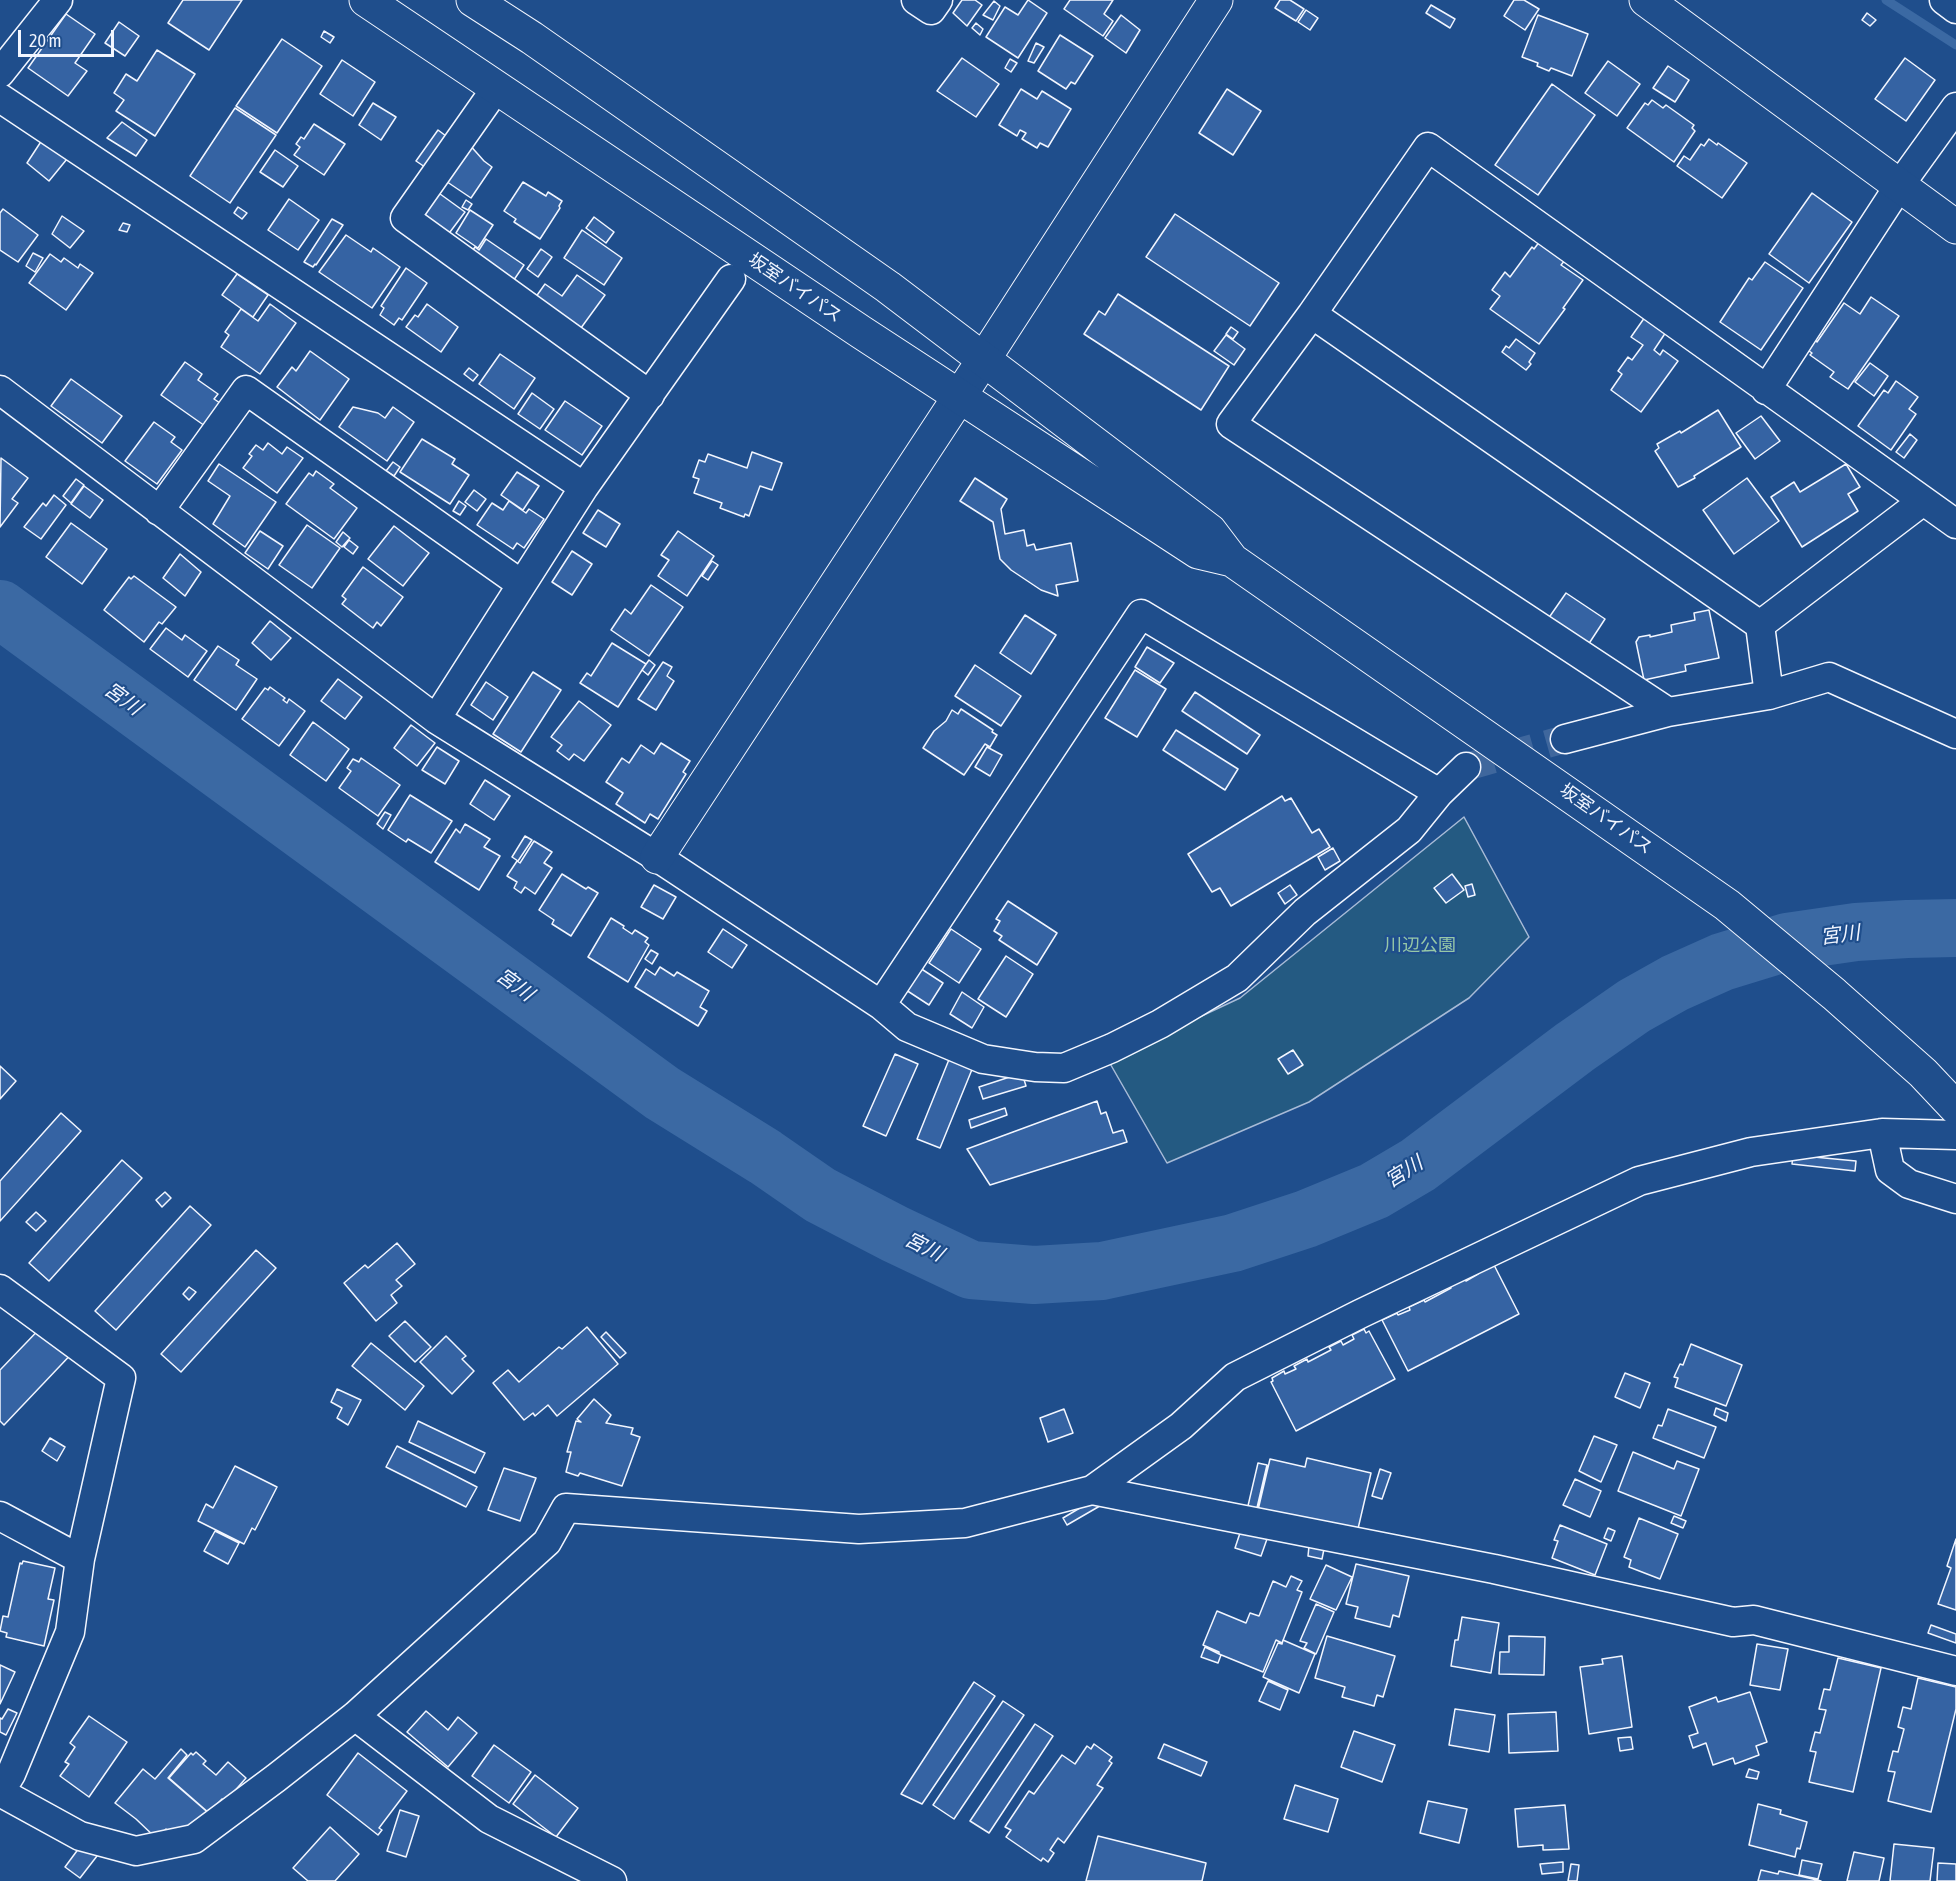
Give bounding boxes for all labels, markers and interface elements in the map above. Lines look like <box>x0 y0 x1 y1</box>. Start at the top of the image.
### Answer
scale bar <box>21 18 117 56</box>
text: 20 m <box>29 30 61 51</box>
street label: 坂室バイパス <box>744 249 846 327</box>
water label: 宮川 <box>100 678 146 720</box>
street label: 坂室バイパス <box>1556 779 1656 859</box>
water label: 宮川 <box>1819 921 1861 949</box>
park label: 川辺公園 <box>1384 934 1456 956</box>
water label: 宮川 <box>492 964 538 1006</box>
water label: 宮川 <box>1381 1151 1427 1193</box>
water label: 宮川 <box>901 1227 947 1267</box>

